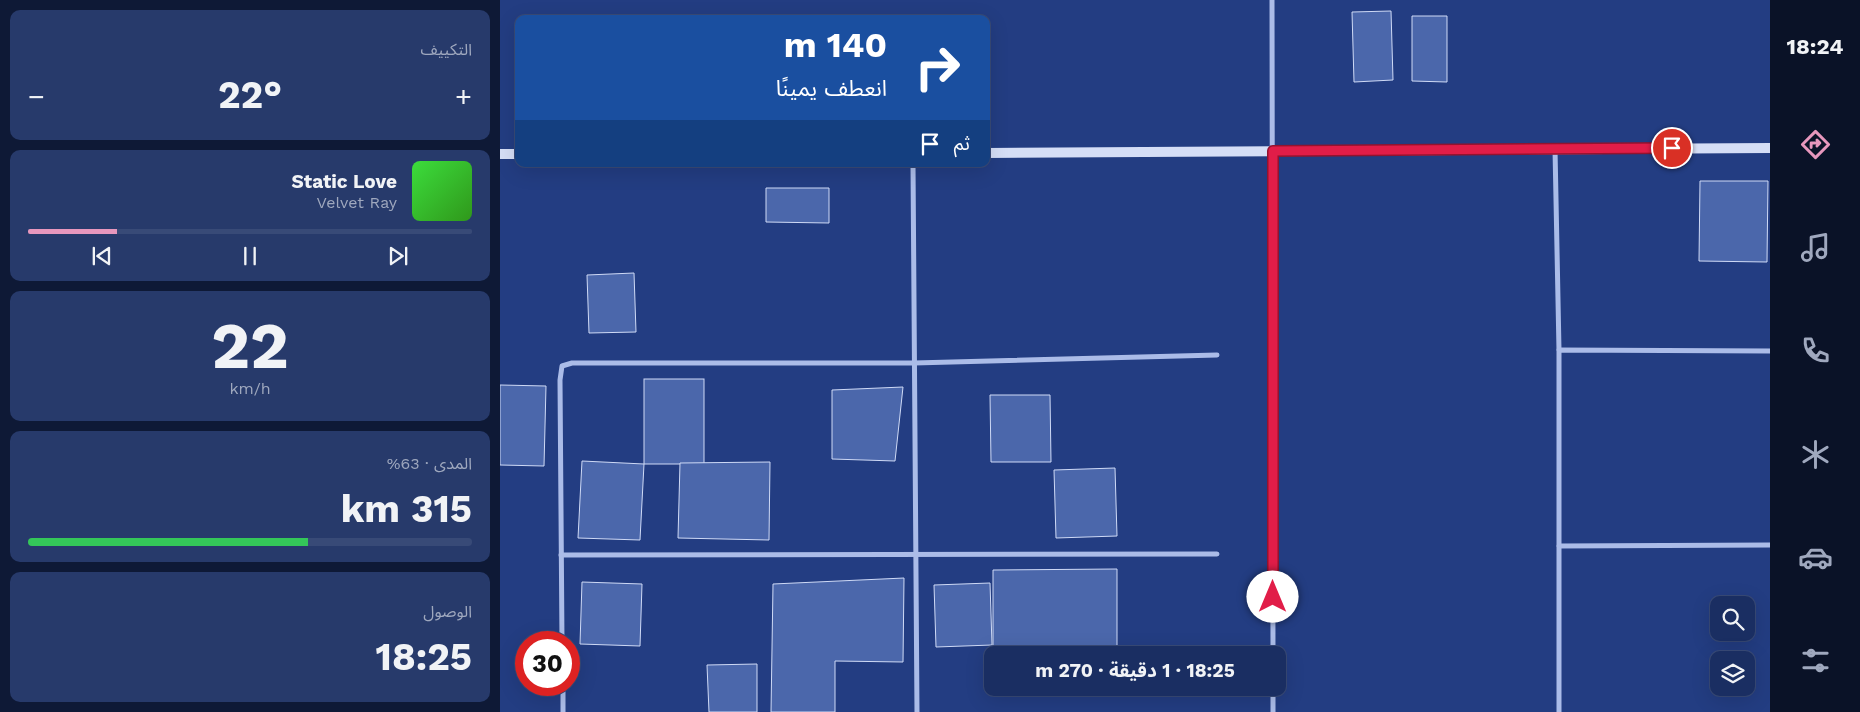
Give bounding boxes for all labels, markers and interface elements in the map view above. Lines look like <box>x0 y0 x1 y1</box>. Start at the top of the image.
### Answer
text: 140 m <box>784 24 887 66</box>
text: 18:24 <box>1787 34 1844 59</box>
icon: right <box>905 35 970 100</box>
text: التكييف <box>420 40 472 59</box>
text: 22° <box>218 73 282 117</box>
text: انعطف يمينًا <box>776 76 887 101</box>
text: − <box>28 80 45 113</box>
text: + <box>455 80 472 113</box>
pin <box>1651 127 1693 169</box>
icon: directions <box>1798 127 1833 162</box>
icon: arrive <box>916 130 944 158</box>
text: ثم <box>954 132 970 155</box>
icon: arrive <box>1658 134 1686 162</box>
text: Static Love <box>292 170 397 193</box>
text: Velvet Ray <box>317 193 397 212</box>
icon: music <box>1798 230 1833 265</box>
icon: previous <box>88 242 116 270</box>
icon: pause <box>236 242 264 270</box>
icon: next <box>384 242 412 270</box>
text: 22 <box>211 308 289 384</box>
icon: phone <box>1798 333 1833 368</box>
text: km/h <box>229 379 271 398</box>
icon: climate <box>1798 437 1833 472</box>
text: المدى · 63% <box>387 454 472 473</box>
text: 315 km <box>341 487 472 531</box>
icon: car <box>1798 540 1833 575</box>
position arrow <box>1246 570 1298 622</box>
map controls <box>1710 596 1755 696</box>
button: search <box>1710 596 1755 641</box>
text: الوصول <box>423 602 472 621</box>
speed limit sign: 30 <box>515 631 580 696</box>
text: 18:25 <box>376 635 472 679</box>
icon: filters <box>1798 643 1833 678</box>
button: layers <box>1710 651 1755 696</box>
text: 18:25 · 1 دقيقة · 270 m <box>1035 659 1235 682</box>

